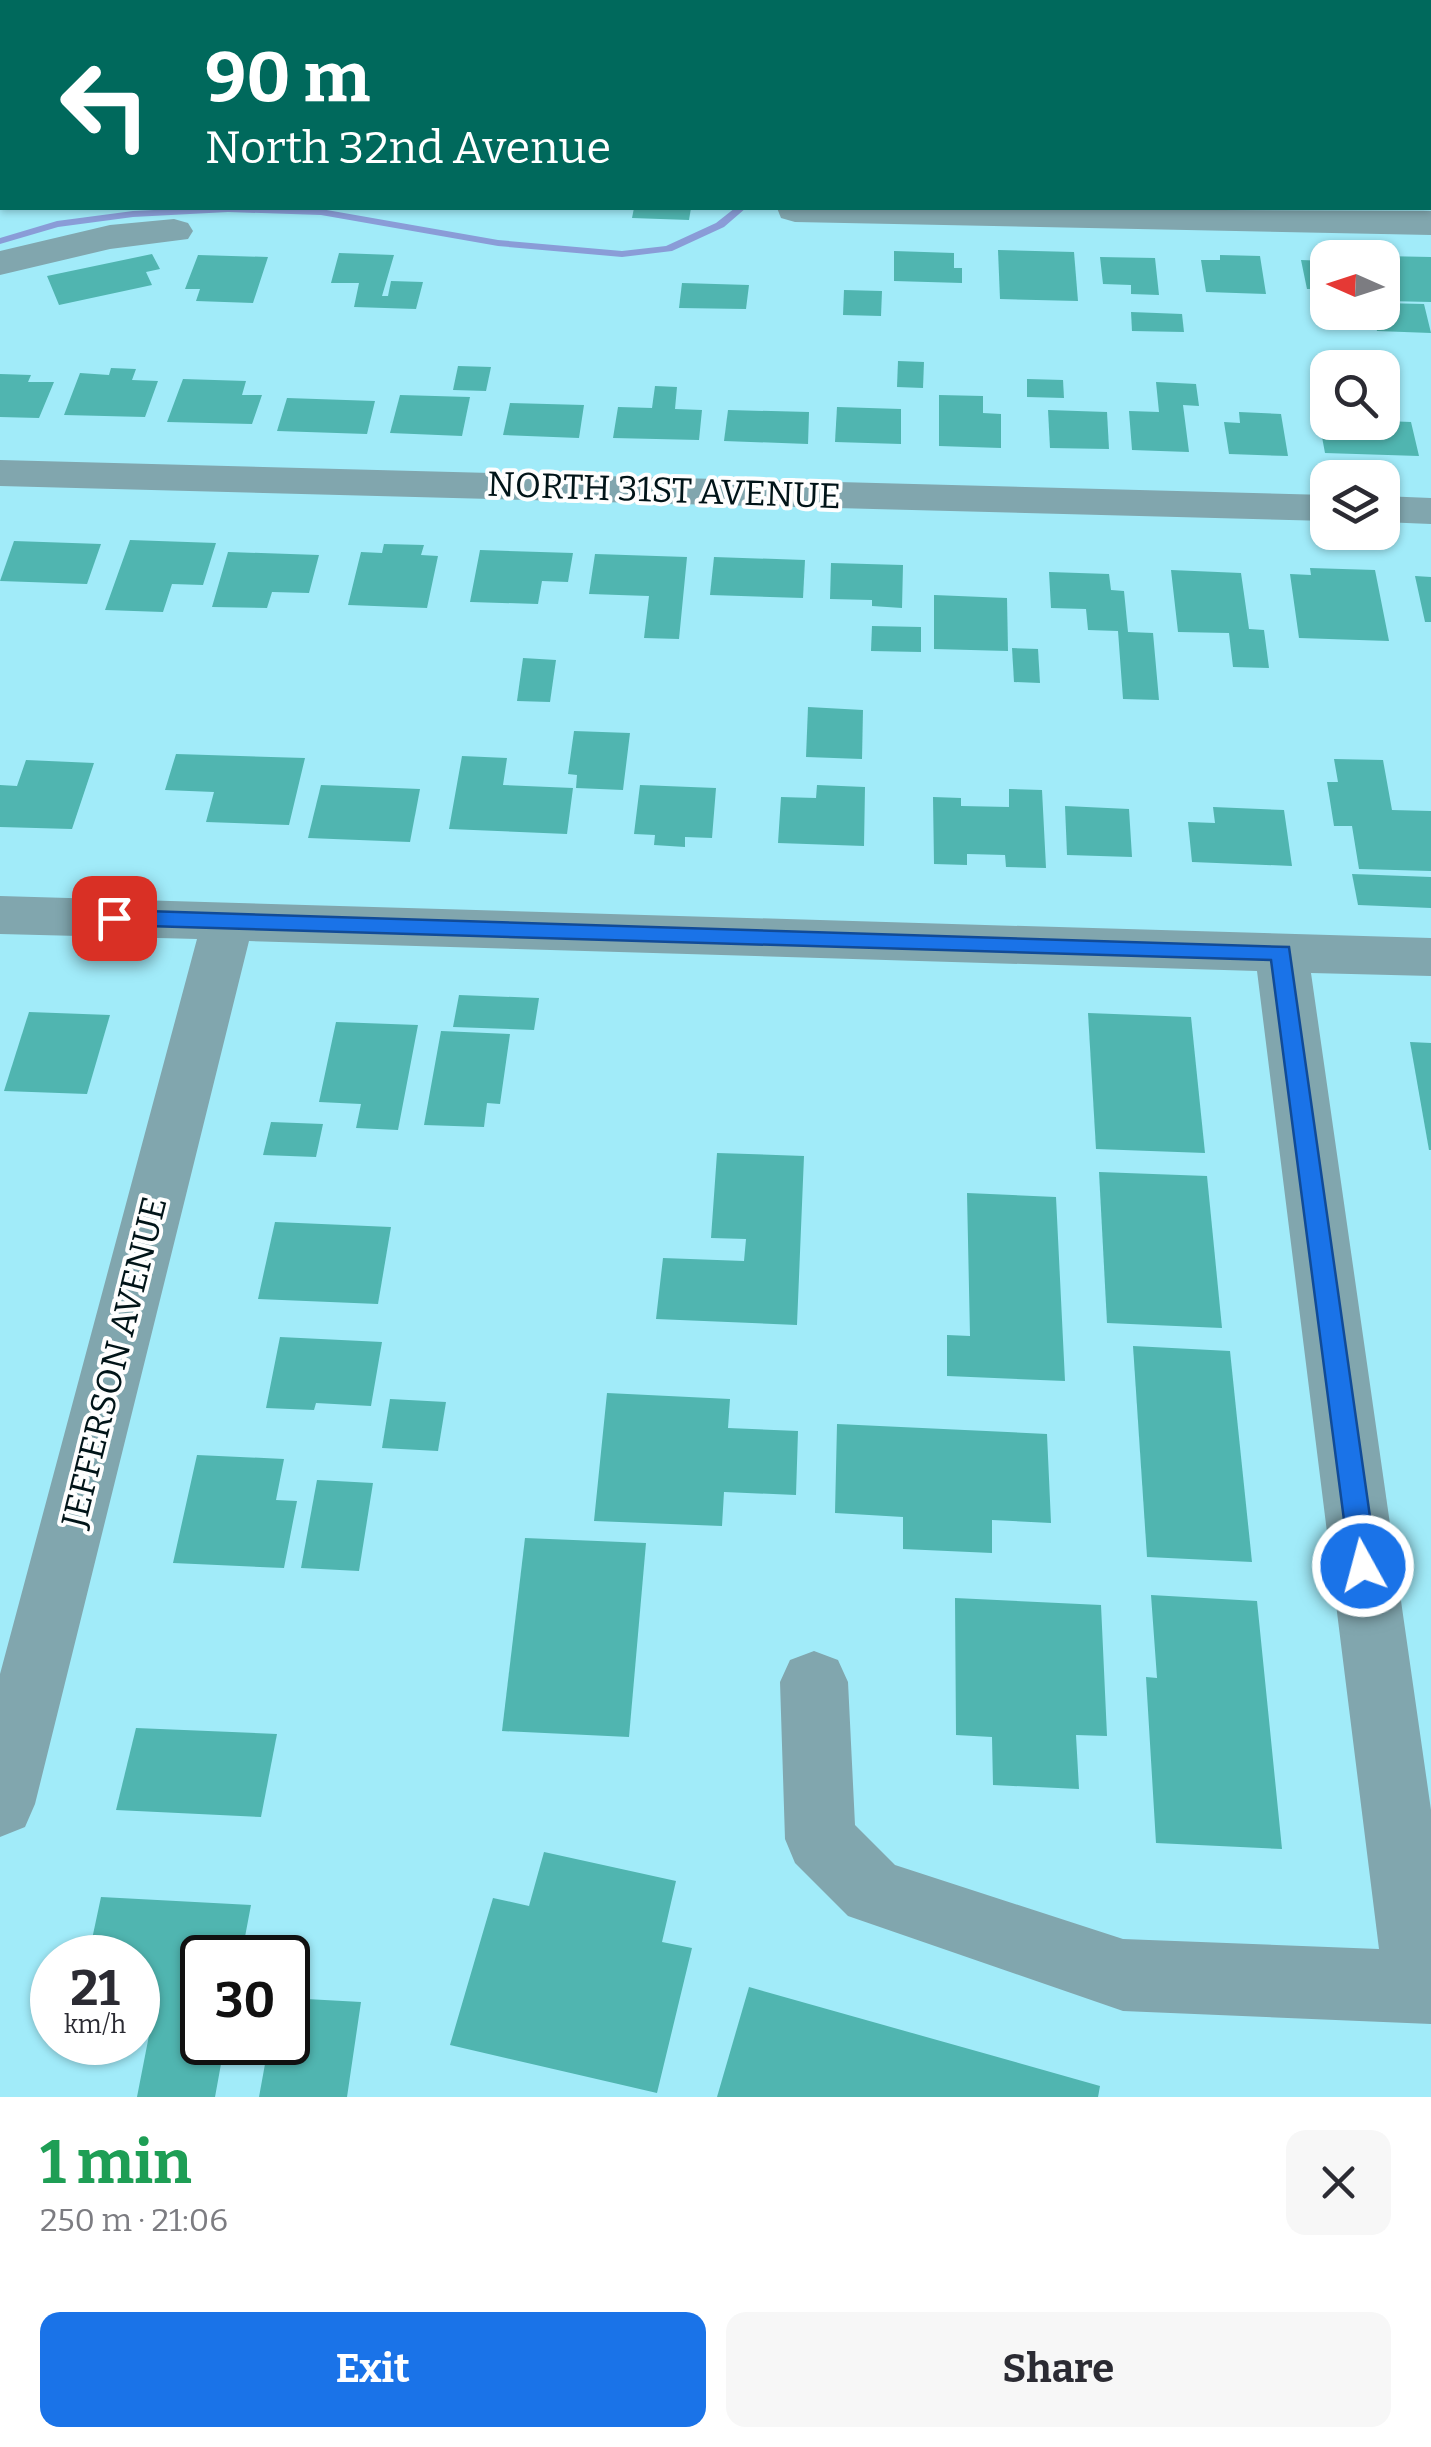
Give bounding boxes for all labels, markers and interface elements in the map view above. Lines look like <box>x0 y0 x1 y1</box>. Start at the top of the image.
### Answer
text: 90 m <box>205 36 370 120</box>
icon: left <box>40 40 170 170</box>
text: North 32nd Avenue <box>205 121 611 175</box>
north arrow <box>1310 240 1400 330</box>
map controls <box>1310 240 1400 550</box>
button: search <box>1310 350 1400 440</box>
button: layers <box>1310 460 1400 550</box>
street label: NORTH 31ST AVENUE <box>486 463 842 517</box>
pin <box>72 876 157 961</box>
icon: arrive <box>87 891 142 946</box>
street label: JEFFERSON AVENUE <box>52 1192 175 1533</box>
position arrow <box>1311 1514 1415 1618</box>
speed limit sign: 30 <box>180 1935 310 2065</box>
text: 21 <box>70 1958 120 2018</box>
text: km/h <box>64 2010 126 2040</box>
text: 1 min <box>40 2127 192 2199</box>
button: close <box>1286 2130 1391 2235</box>
text: 250 m · 21:06 <box>40 2201 228 2239</box>
button: Exit <box>40 2312 706 2427</box>
button: Share <box>726 2312 1391 2427</box>

